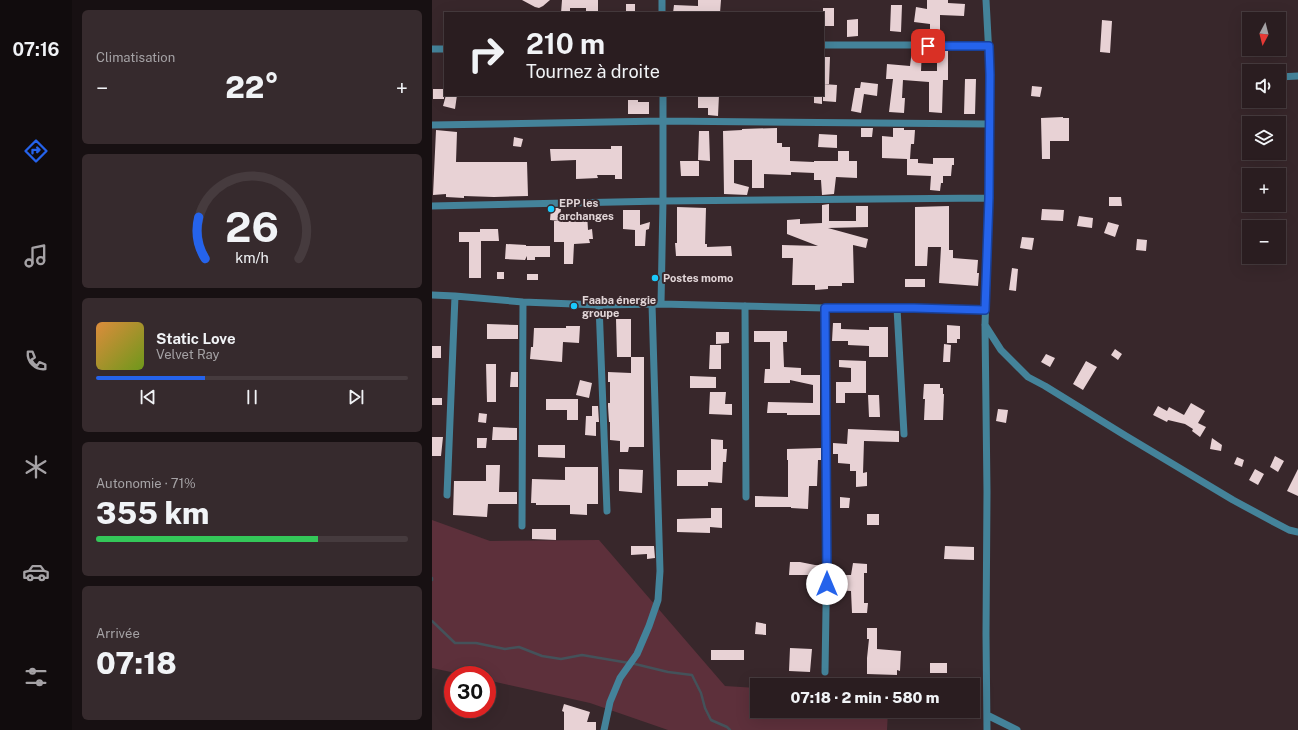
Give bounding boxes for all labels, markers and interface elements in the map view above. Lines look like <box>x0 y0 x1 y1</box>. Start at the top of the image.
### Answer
north arrow <box>1242 12 1286 56</box>
map controls <box>1242 12 1286 264</box>
text: 210 m <box>526 27 605 60</box>
icon: right <box>460 28 512 80</box>
pin <box>911 29 945 63</box>
icon: arrive <box>917 35 939 57</box>
text: 07:16 <box>12 39 60 60</box>
text: Climatisation <box>96 50 175 65</box>
text: Tournez à droite <box>526 61 660 82</box>
button: sound <box>1242 64 1286 108</box>
text: 22° <box>225 69 279 105</box>
text: − <box>96 75 108 101</box>
text: + <box>396 75 408 101</box>
button: layers <box>1242 116 1286 160</box>
icon: directions <box>22 137 50 165</box>
button: + <box>1242 168 1286 212</box>
place label: EPP les archanges <box>559 197 614 222</box>
text: 26 <box>225 202 279 251</box>
marker: EPP les archanges <box>546 204 556 214</box>
button: − <box>1242 220 1286 264</box>
icon: music <box>22 242 50 270</box>
text: km/h <box>235 249 269 266</box>
place label: Postes momo <box>663 272 733 284</box>
marker: Postes momo <box>650 273 660 283</box>
place label: Faaba énergie groupe <box>582 294 656 319</box>
marker: Faaba énergie groupe <box>569 301 579 311</box>
text: Static Love <box>156 330 236 347</box>
icon: phone <box>22 347 50 375</box>
text: Velvet Ray <box>156 347 220 362</box>
icon: previous <box>137 386 159 408</box>
icon: pause <box>241 386 263 408</box>
icon: next <box>345 386 367 408</box>
icon: climate <box>22 453 50 481</box>
text: Autonomie · 71% <box>96 476 196 491</box>
text: 355 km <box>96 495 209 531</box>
icon: car <box>22 558 50 586</box>
position arrow <box>806 563 848 605</box>
text: Arrivée <box>96 626 140 641</box>
text: 07:18 <box>96 645 177 681</box>
icon: filters <box>22 663 50 691</box>
speed limit sign: 30 <box>444 666 496 718</box>
text: 07:18 · 2 min · 580 m <box>791 689 939 706</box>

